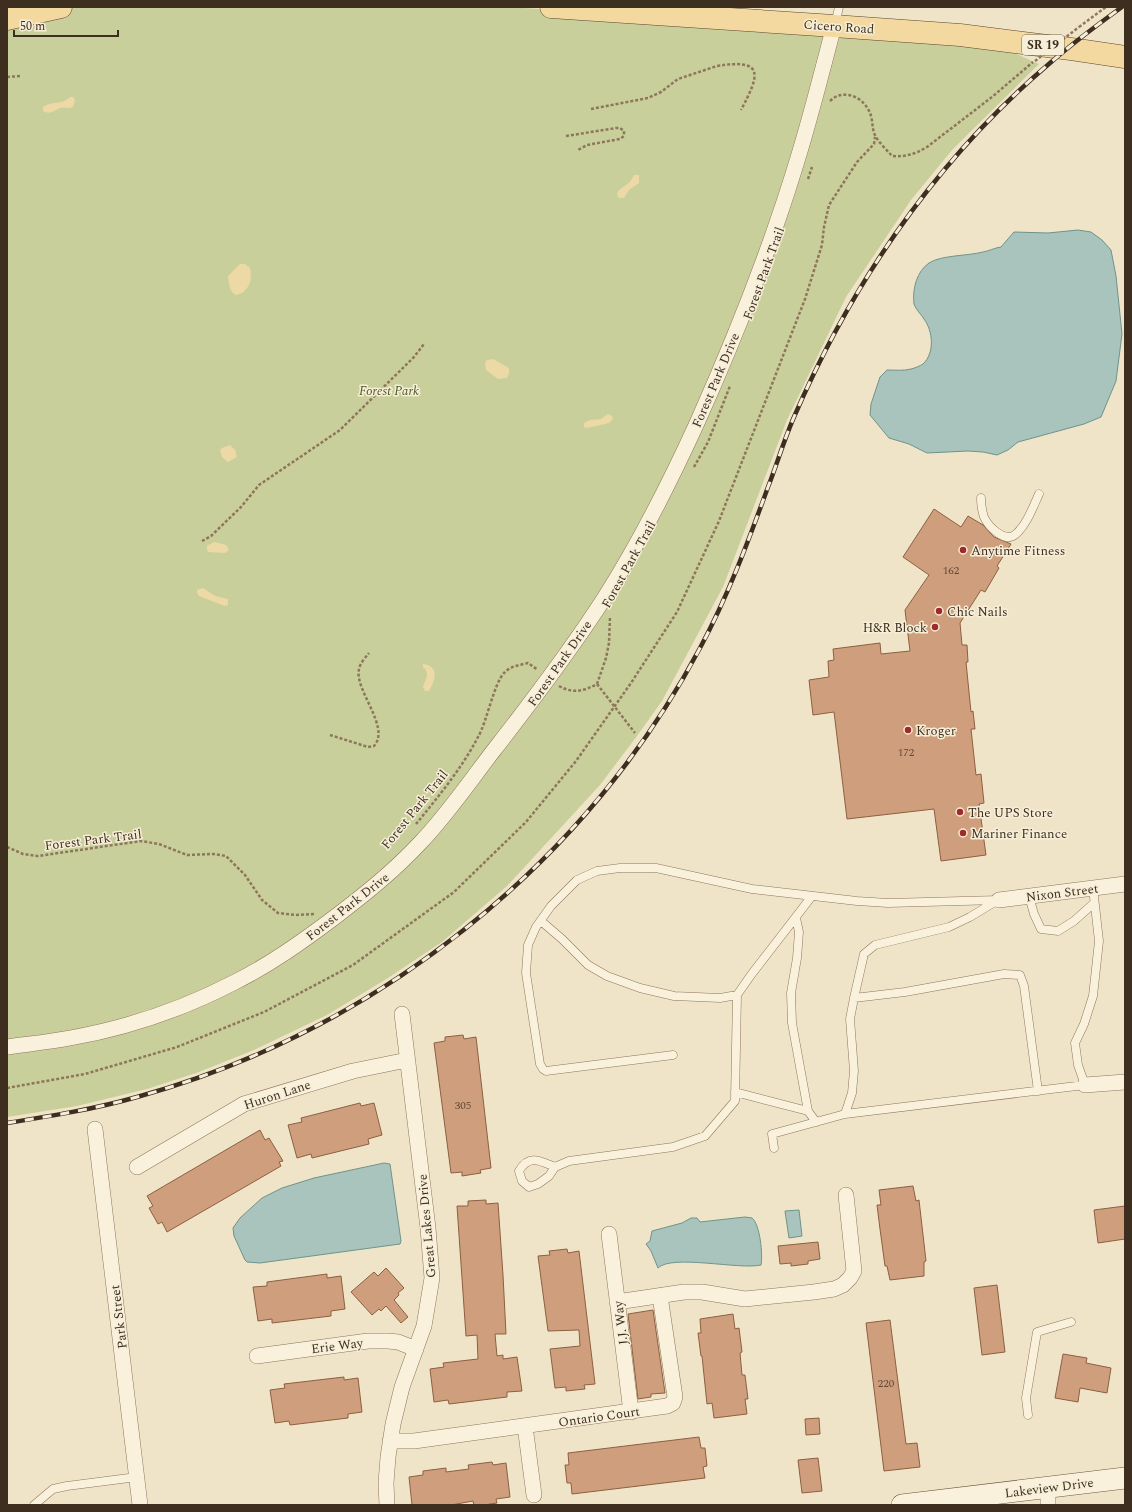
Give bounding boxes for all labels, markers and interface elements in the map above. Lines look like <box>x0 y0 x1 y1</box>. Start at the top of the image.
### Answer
scale bar <box>14 12 118 38</box>
street label: Cicero Road <box>803 15 875 39</box>
text: 50 m <box>20 17 45 36</box>
road number: SR 19 <box>1022 35 1064 55</box>
street label: Forest Park Trail <box>738 224 790 323</box>
street label: Forest Park Drive <box>687 330 745 431</box>
park label: Forest Park <box>359 381 419 401</box>
street label: Forest Park Trail <box>597 517 661 612</box>
place label: Anytime Fitness <box>971 541 1065 561</box>
marker: Anytime Fitness <box>958 545 968 555</box>
house number: 162 <box>943 562 960 579</box>
place label: Chic Nails <box>947 602 1008 622</box>
marker: Chic Nails <box>934 606 944 616</box>
street label: Forest Park Drive <box>523 616 597 711</box>
place label: H&R Block <box>863 618 927 638</box>
marker: H&R Block <box>930 622 940 632</box>
place label: Kroger <box>916 721 956 741</box>
marker: Kroger <box>903 725 913 735</box>
house number: 172 <box>898 744 915 761</box>
street label: Forest Park Trail <box>376 765 453 854</box>
place label: The UPS Store <box>968 803 1053 823</box>
marker: The UPS Store <box>955 807 965 817</box>
street label: Forest Park Trail <box>44 824 143 856</box>
place label: Mariner Finance <box>971 824 1067 844</box>
marker: Mariner Finance <box>958 828 968 838</box>
street label: Forest Park Drive <box>302 868 394 946</box>
street label: Nixon Street <box>1025 879 1100 907</box>
street label: Huron Lane <box>241 1075 313 1115</box>
house number: 305 <box>455 1097 471 1114</box>
street label: Great Lakes Drive <box>412 1173 441 1279</box>
street label: Park Street <box>105 1283 133 1350</box>
street label: J.J. Way <box>608 1299 634 1346</box>
street label: Erie Way <box>310 1333 365 1359</box>
house number: 220 <box>878 1375 895 1392</box>
street label: Ontario Court <box>557 1401 642 1433</box>
street label: Lakeview Drive <box>1004 1473 1095 1503</box>

